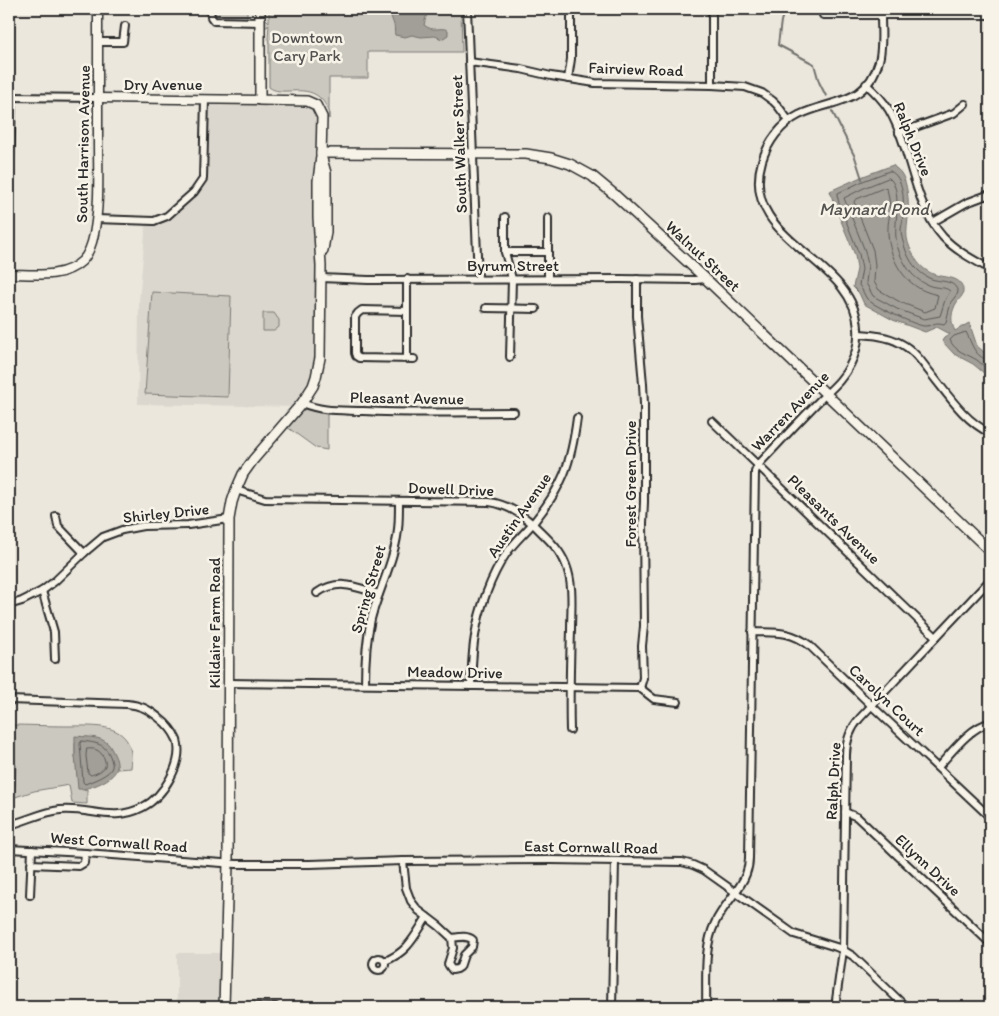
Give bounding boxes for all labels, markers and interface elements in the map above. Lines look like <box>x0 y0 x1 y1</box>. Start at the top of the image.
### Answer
park label: Downtown Cary Park <box>271 28 343 65</box>
street label: Fairview Road <box>588 58 684 80</box>
street label: South Harrison Avenue <box>72 65 94 223</box>
street label: Dry Avenue <box>124 75 203 94</box>
street label: South Walker Street <box>447 75 471 213</box>
street label: Ralph Drive <box>890 99 936 179</box>
water label: Maynard Pond <box>819 198 931 220</box>
street label: Walnut Street <box>662 217 744 295</box>
street label: Byrum Street <box>467 256 559 275</box>
street label: Warren Avenue <box>747 367 833 455</box>
street label: Pleasant Avenue <box>350 388 464 408</box>
street label: Forest Green Drive <box>621 420 640 548</box>
street label: Austin Avenue <box>483 469 555 561</box>
street label: Pleasants Avenue <box>784 470 884 568</box>
street label: Dowell Drive <box>408 478 494 500</box>
street label: Shirley Drive <box>122 499 210 527</box>
street label: Spring Street <box>346 543 390 635</box>
street label: Kildaire Farm Road <box>205 557 224 688</box>
street label: Carolyn Court <box>845 660 929 740</box>
street label: Meadow Drive <box>407 662 503 682</box>
street label: Ralph Drive <box>821 741 845 821</box>
street label: West Cornwall Road <box>50 828 189 856</box>
street label: Ellynn Drive <box>891 830 965 900</box>
street label: East Cornwall Road <box>524 836 658 858</box>

